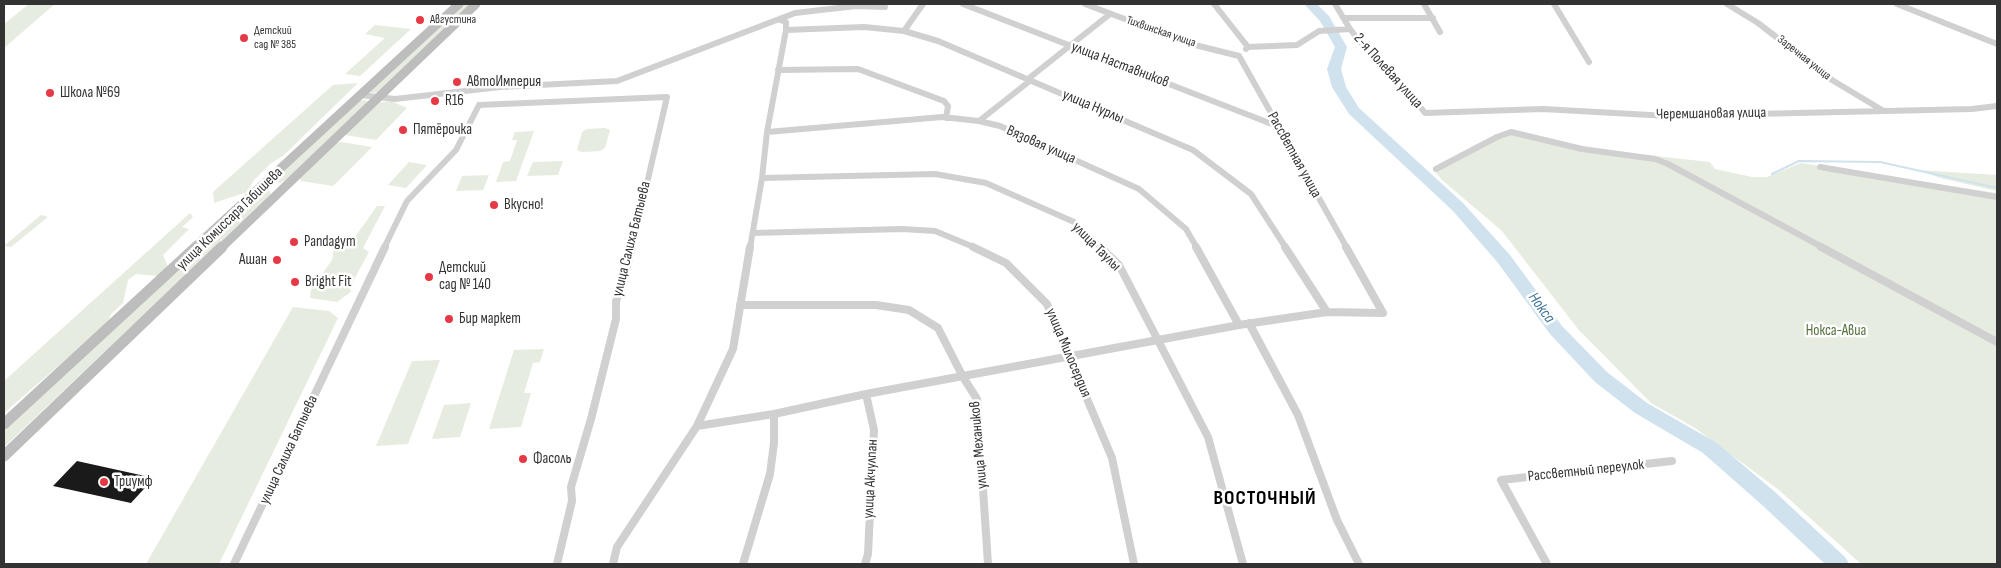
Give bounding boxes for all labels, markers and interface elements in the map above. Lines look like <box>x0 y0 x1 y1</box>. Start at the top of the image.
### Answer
place label: Августина <box>430 13 476 27</box>
street label: Тихвинская улица <box>1124 13 1198 51</box>
marker: Августина <box>414 14 426 26</box>
place label: Детский сад № 385 <box>254 24 296 52</box>
street label: 2-я Полевая улица <box>1350 30 1426 112</box>
marker: Детский сад № 385 <box>238 32 250 44</box>
street label: Заречная улица <box>1774 33 1834 83</box>
street label: улица Наставников <box>1069 38 1171 92</box>
place label: АвтоИмперия <box>467 73 541 91</box>
marker: АвтоИмперия <box>451 76 463 88</box>
place label: Школа №69 <box>60 84 120 102</box>
street label: улица Нурлы <box>1060 86 1126 128</box>
marker: Школа №69 <box>44 87 56 99</box>
place label: R16 <box>445 92 464 110</box>
marker: R16 <box>429 95 441 107</box>
street label: Черемшановая улица <box>1656 104 1766 124</box>
street label: Рассветная улица <box>1263 109 1325 201</box>
place label: Пятёрочка <box>413 121 472 139</box>
street label: Вязовая улица <box>1004 122 1078 168</box>
marker: Пятёрочка <box>397 124 409 136</box>
street label: улица Комиссара Габишева <box>173 164 287 274</box>
street label: улица Салиха Батыева <box>609 180 655 298</box>
place label: Вкусно! <box>504 196 543 214</box>
marker: Вкусно! <box>488 199 500 211</box>
street label: улица Таулы <box>1068 219 1124 275</box>
place label: Pandagym <box>304 233 356 251</box>
marker: Pandagym <box>288 236 300 248</box>
place label: Ашан <box>239 251 267 269</box>
marker: Ашан <box>271 254 283 266</box>
place label: Детский сад № 140 <box>439 259 491 294</box>
marker: Детский сад № 140 <box>423 271 435 283</box>
place label: Bright Fit <box>305 273 352 291</box>
marker: Bright Fit <box>289 276 301 288</box>
water label: Нокса <box>1524 289 1558 327</box>
street label: улица Милосердия <box>1041 306 1095 400</box>
place label: Бир маркет <box>459 310 521 328</box>
marker: Бир маркет <box>443 313 455 325</box>
park label: Нокса-Авиа <box>1806 322 1866 340</box>
street label: улица Салиха Батыева <box>256 393 322 507</box>
street label: улица Механиков <box>966 400 992 490</box>
street label: улица Акчулпан <box>860 439 882 519</box>
place label: Фасоль <box>533 450 571 468</box>
marker: Фасоль <box>517 453 529 465</box>
street label: Рассветный переулок <box>1527 456 1645 486</box>
place label: Триумф <box>114 473 153 491</box>
marker: Триумф <box>98 476 110 488</box>
district label: ВОСТОЧНЫЙ <box>1212 487 1318 511</box>

